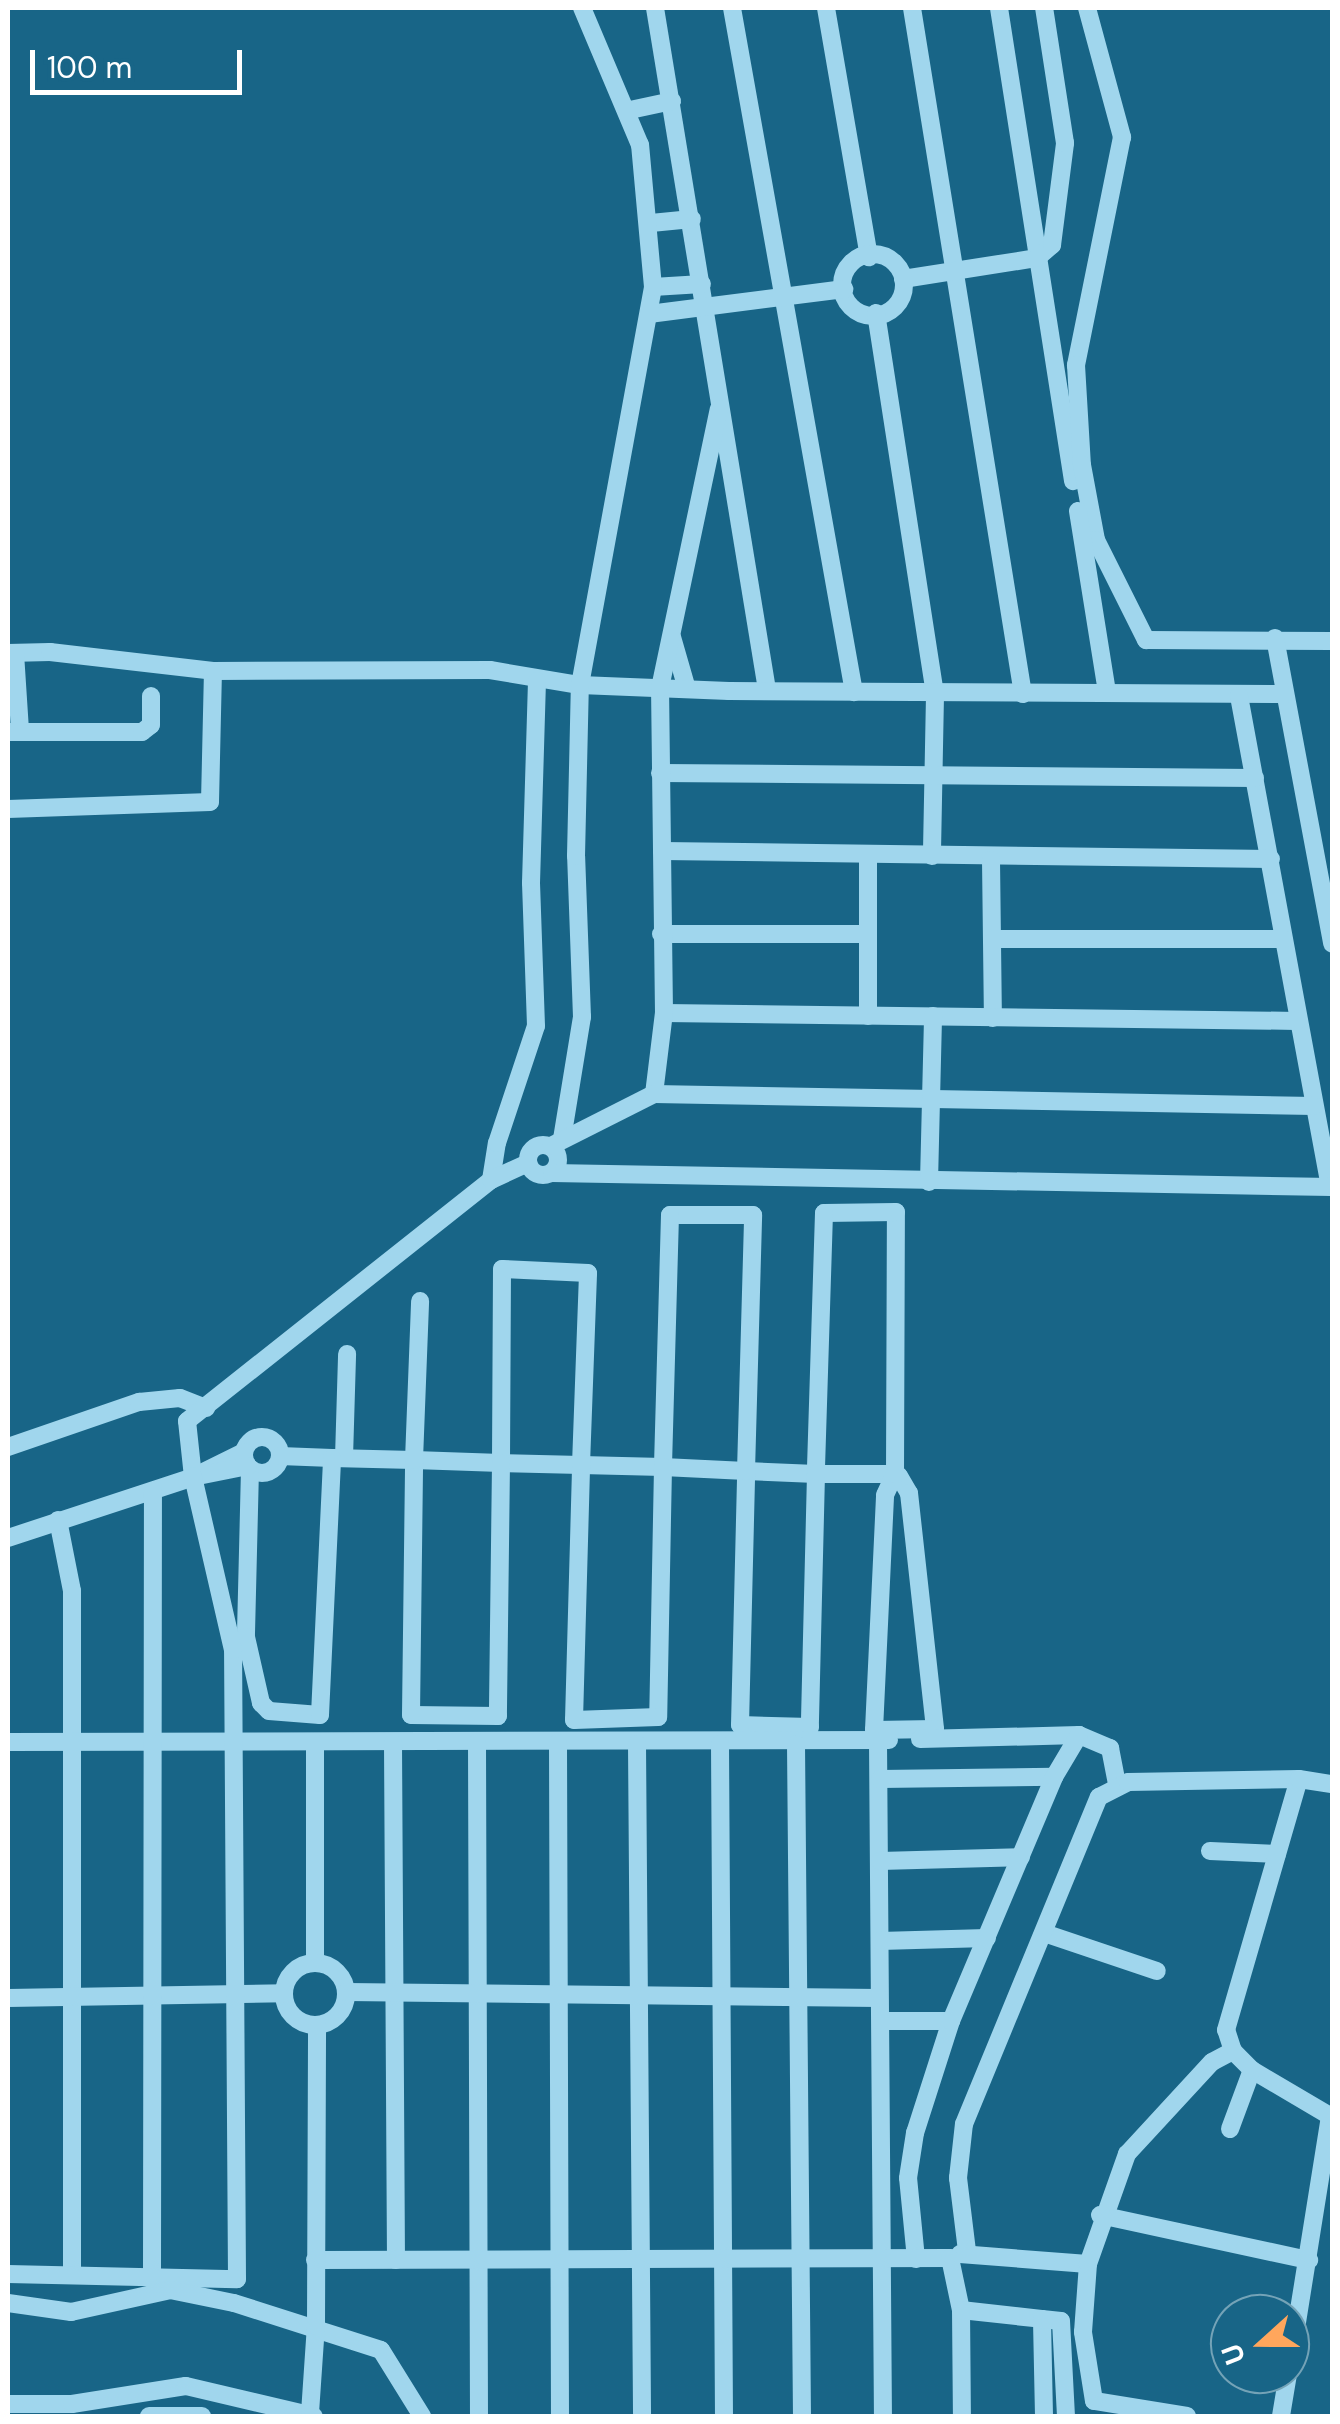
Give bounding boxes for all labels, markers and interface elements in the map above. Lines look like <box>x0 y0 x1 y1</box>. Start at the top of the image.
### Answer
scale bar <box>35 30 248 92</box>
text: 100 m <box>47 48 132 87</box>
north arrow <box>1210 2294 1310 2394</box>
text: U <box>1213 2339 1254 2370</box>

